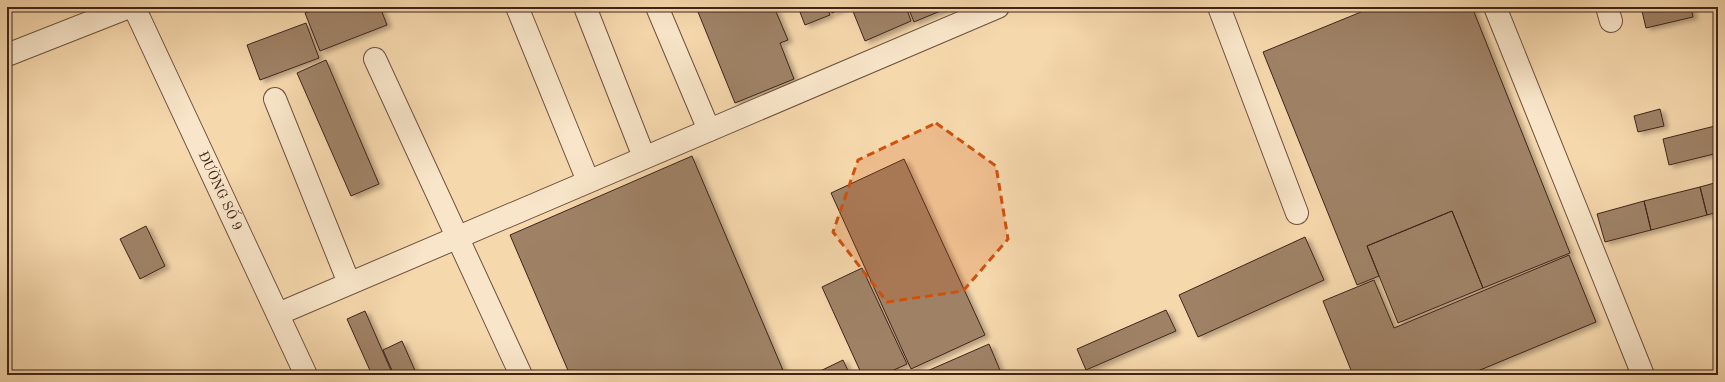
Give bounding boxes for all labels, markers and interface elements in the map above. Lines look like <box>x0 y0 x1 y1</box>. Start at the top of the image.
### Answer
street label: ĐƯỜNG SỐ 9 <box>195 149 244 233</box>

